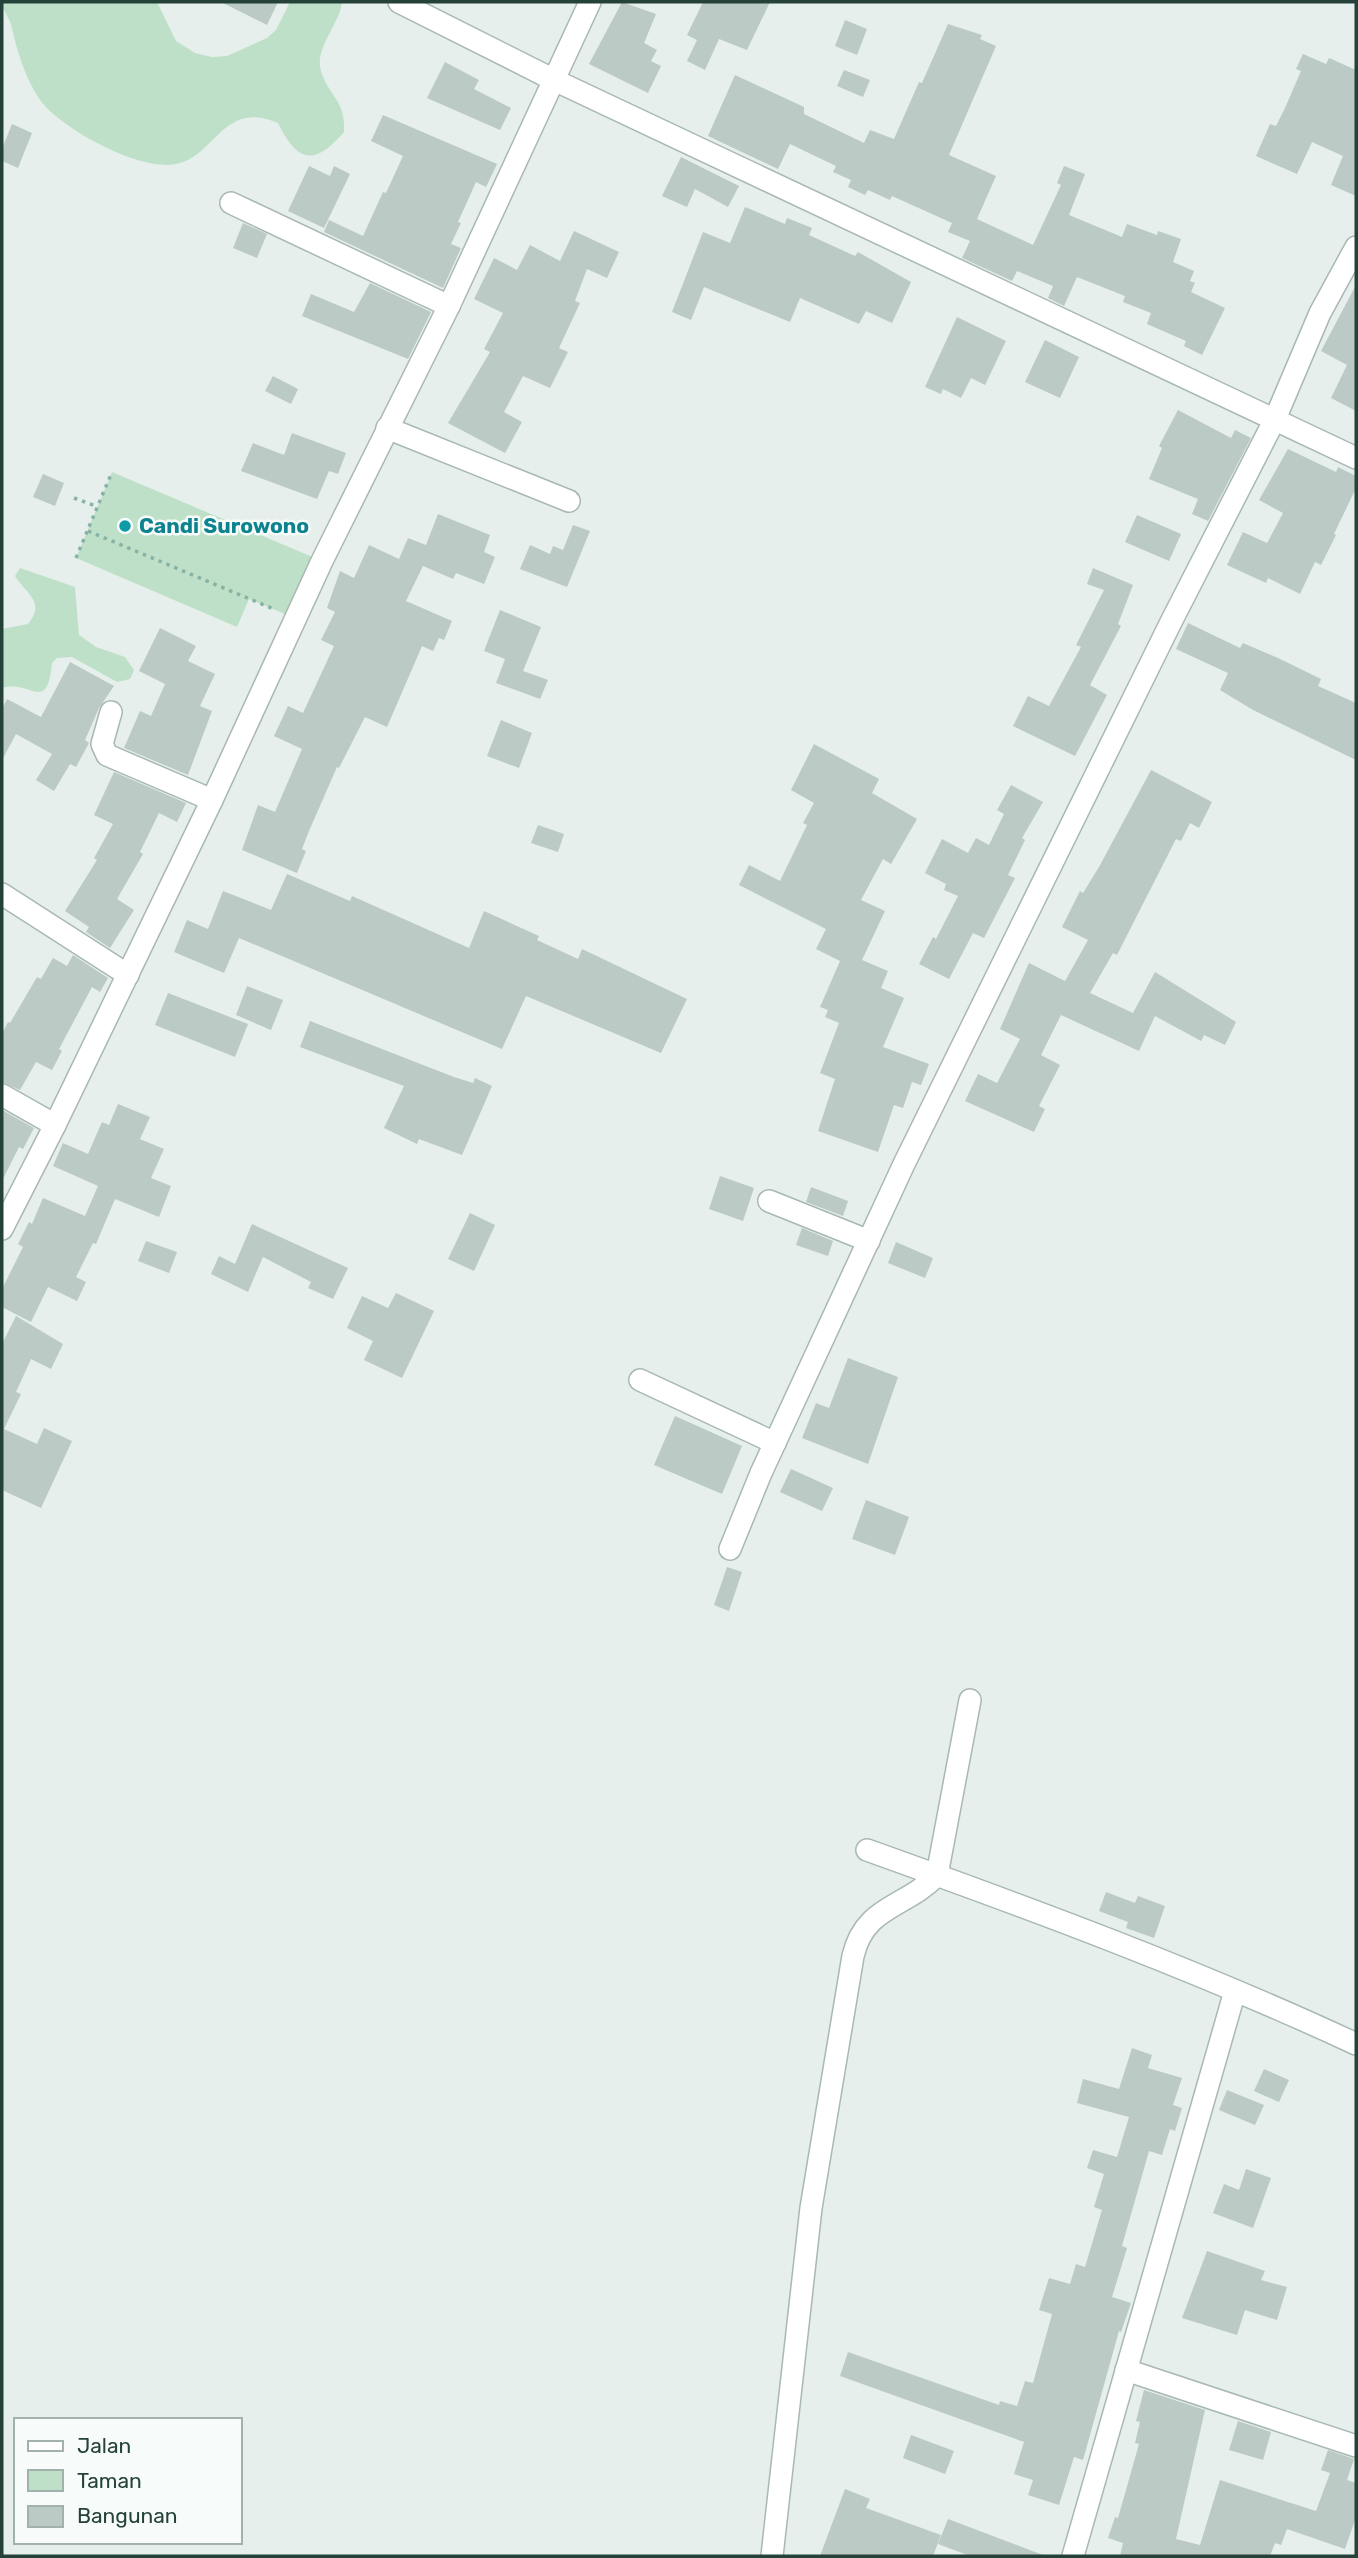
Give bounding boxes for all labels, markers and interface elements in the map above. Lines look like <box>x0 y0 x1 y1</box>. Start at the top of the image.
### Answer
place label: Candi Surowono <box>139 513 309 538</box>
marker: Candi Surowono <box>117 518 133 534</box>
legend <box>14 2418 242 2544</box>
text: Jalan <box>77 2433 131 2458</box>
text: Taman <box>77 2468 142 2493</box>
text: Bangunan <box>77 2503 178 2528</box>

